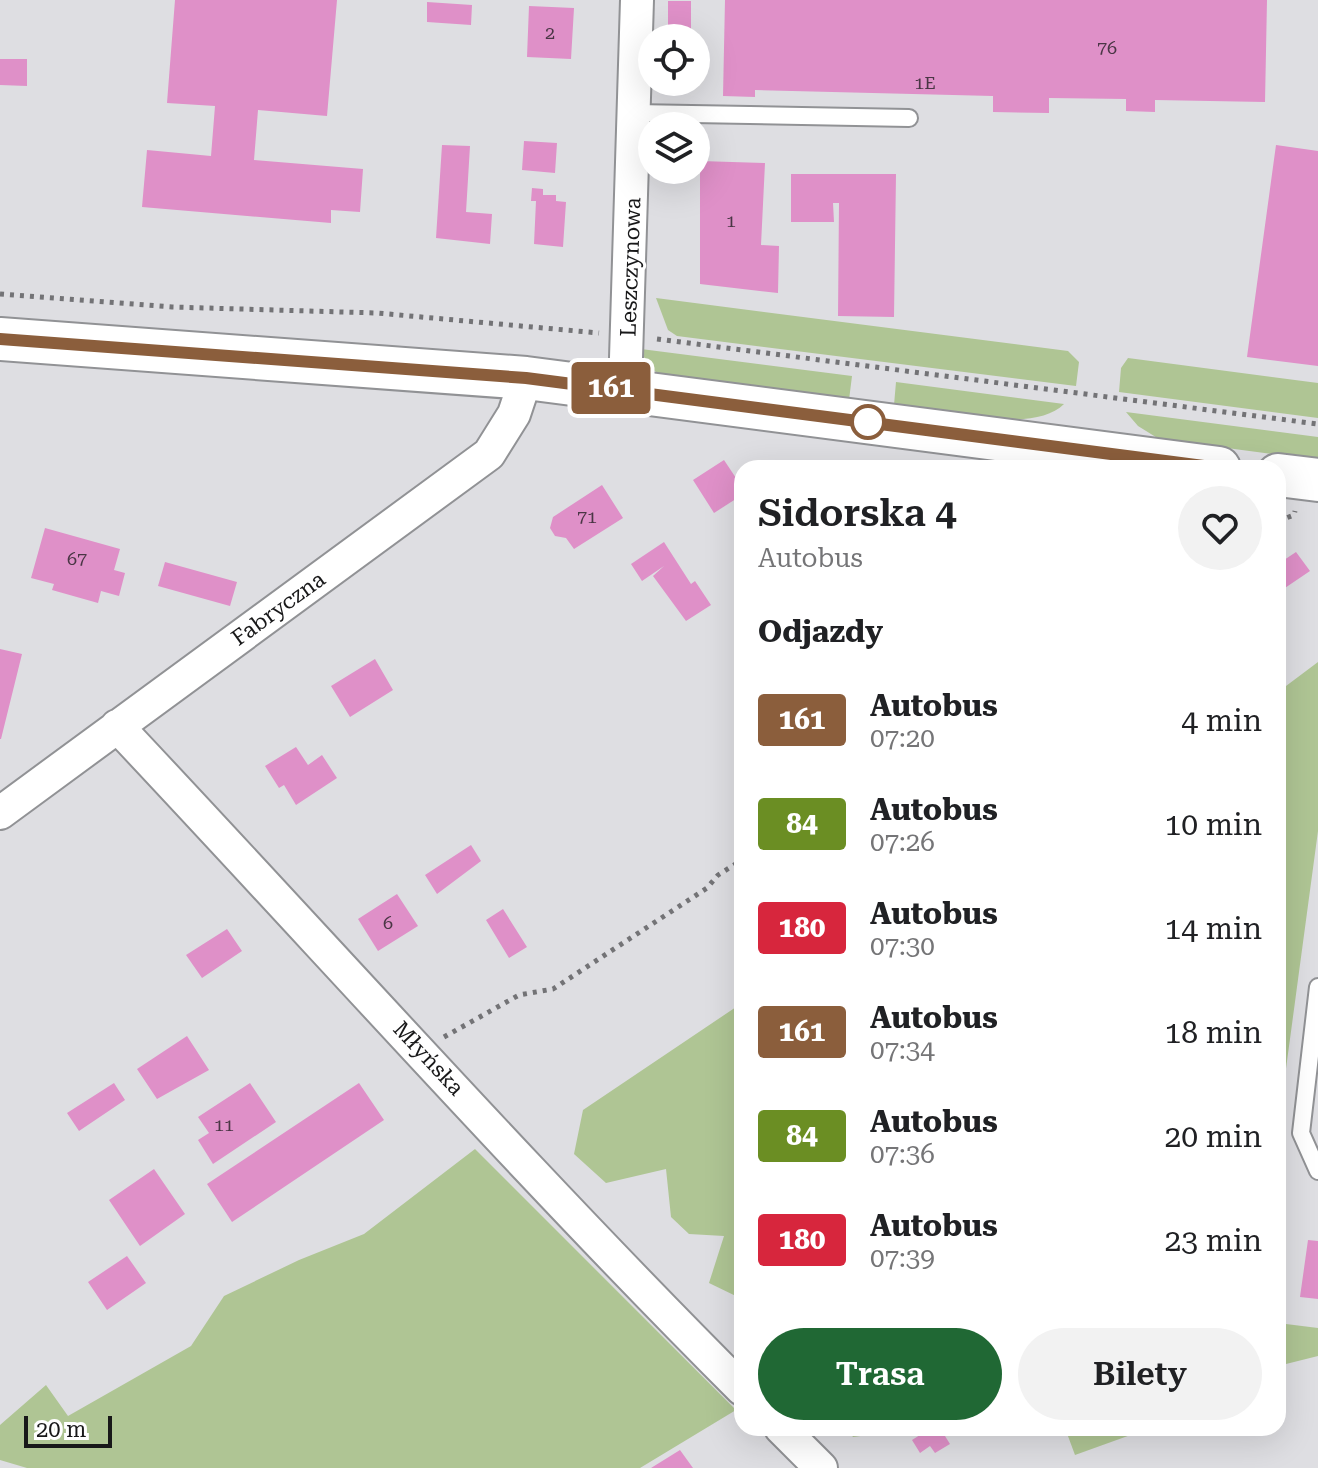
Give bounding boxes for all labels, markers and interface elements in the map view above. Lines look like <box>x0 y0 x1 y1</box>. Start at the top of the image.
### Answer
house number: 2 <box>545 22 555 43</box>
map controls <box>638 24 710 184</box>
button: locate <box>638 24 710 96</box>
house number: 76 <box>1097 37 1117 58</box>
house number: 1E <box>914 72 936 93</box>
button: layers <box>638 112 710 184</box>
street label: Leszczynowa <box>616 197 645 337</box>
house number: 1 <box>726 210 736 231</box>
line badge: 161 <box>565 362 657 414</box>
text: 161 <box>587 371 635 404</box>
unlabelled marker <box>851 405 885 439</box>
button: heart <box>1178 486 1262 570</box>
text: Sidorska 4 <box>758 491 957 535</box>
house number: 71 <box>577 506 597 527</box>
text: Autobus <box>758 543 863 573</box>
house number: 67 <box>67 548 87 569</box>
street label: Fabryczna <box>227 566 330 651</box>
text: Odjazdy <box>758 614 883 649</box>
text: Autobus <box>870 688 998 723</box>
text: 161 <box>778 703 826 736</box>
text: 4 min <box>1181 703 1262 738</box>
text: 07:20 <box>870 723 935 753</box>
text: Autobus <box>870 792 998 827</box>
text: 84 <box>786 807 818 840</box>
text: 10 min <box>1165 807 1262 842</box>
text: 07:26 <box>870 827 935 857</box>
text: Autobus <box>870 896 998 931</box>
text: 180 <box>778 911 826 944</box>
text: 14 min <box>1165 911 1262 946</box>
house number: 6 <box>383 912 393 933</box>
text: 07:30 <box>870 931 935 961</box>
text: Autobus <box>870 1000 998 1035</box>
text: 161 <box>778 1015 826 1048</box>
text: 18 min <box>1165 1015 1262 1050</box>
street label: Młyńska <box>388 1016 469 1100</box>
text: 07:34 <box>870 1035 935 1065</box>
text: Autobus <box>870 1104 998 1139</box>
house number: 11 <box>214 1114 234 1135</box>
text: 84 <box>786 1119 818 1152</box>
text: 20 min <box>1165 1119 1262 1154</box>
text: 07:36 <box>870 1139 935 1169</box>
text: Autobus <box>870 1208 998 1243</box>
text: 180 <box>778 1223 826 1256</box>
text: 23 min <box>1165 1223 1262 1258</box>
text: 07:39 <box>870 1243 935 1273</box>
button: Trasa <box>758 1328 1002 1420</box>
button: Bilety <box>1018 1328 1262 1420</box>
scale bar <box>24 1412 112 1448</box>
text: 20 m <box>36 1417 86 1442</box>

